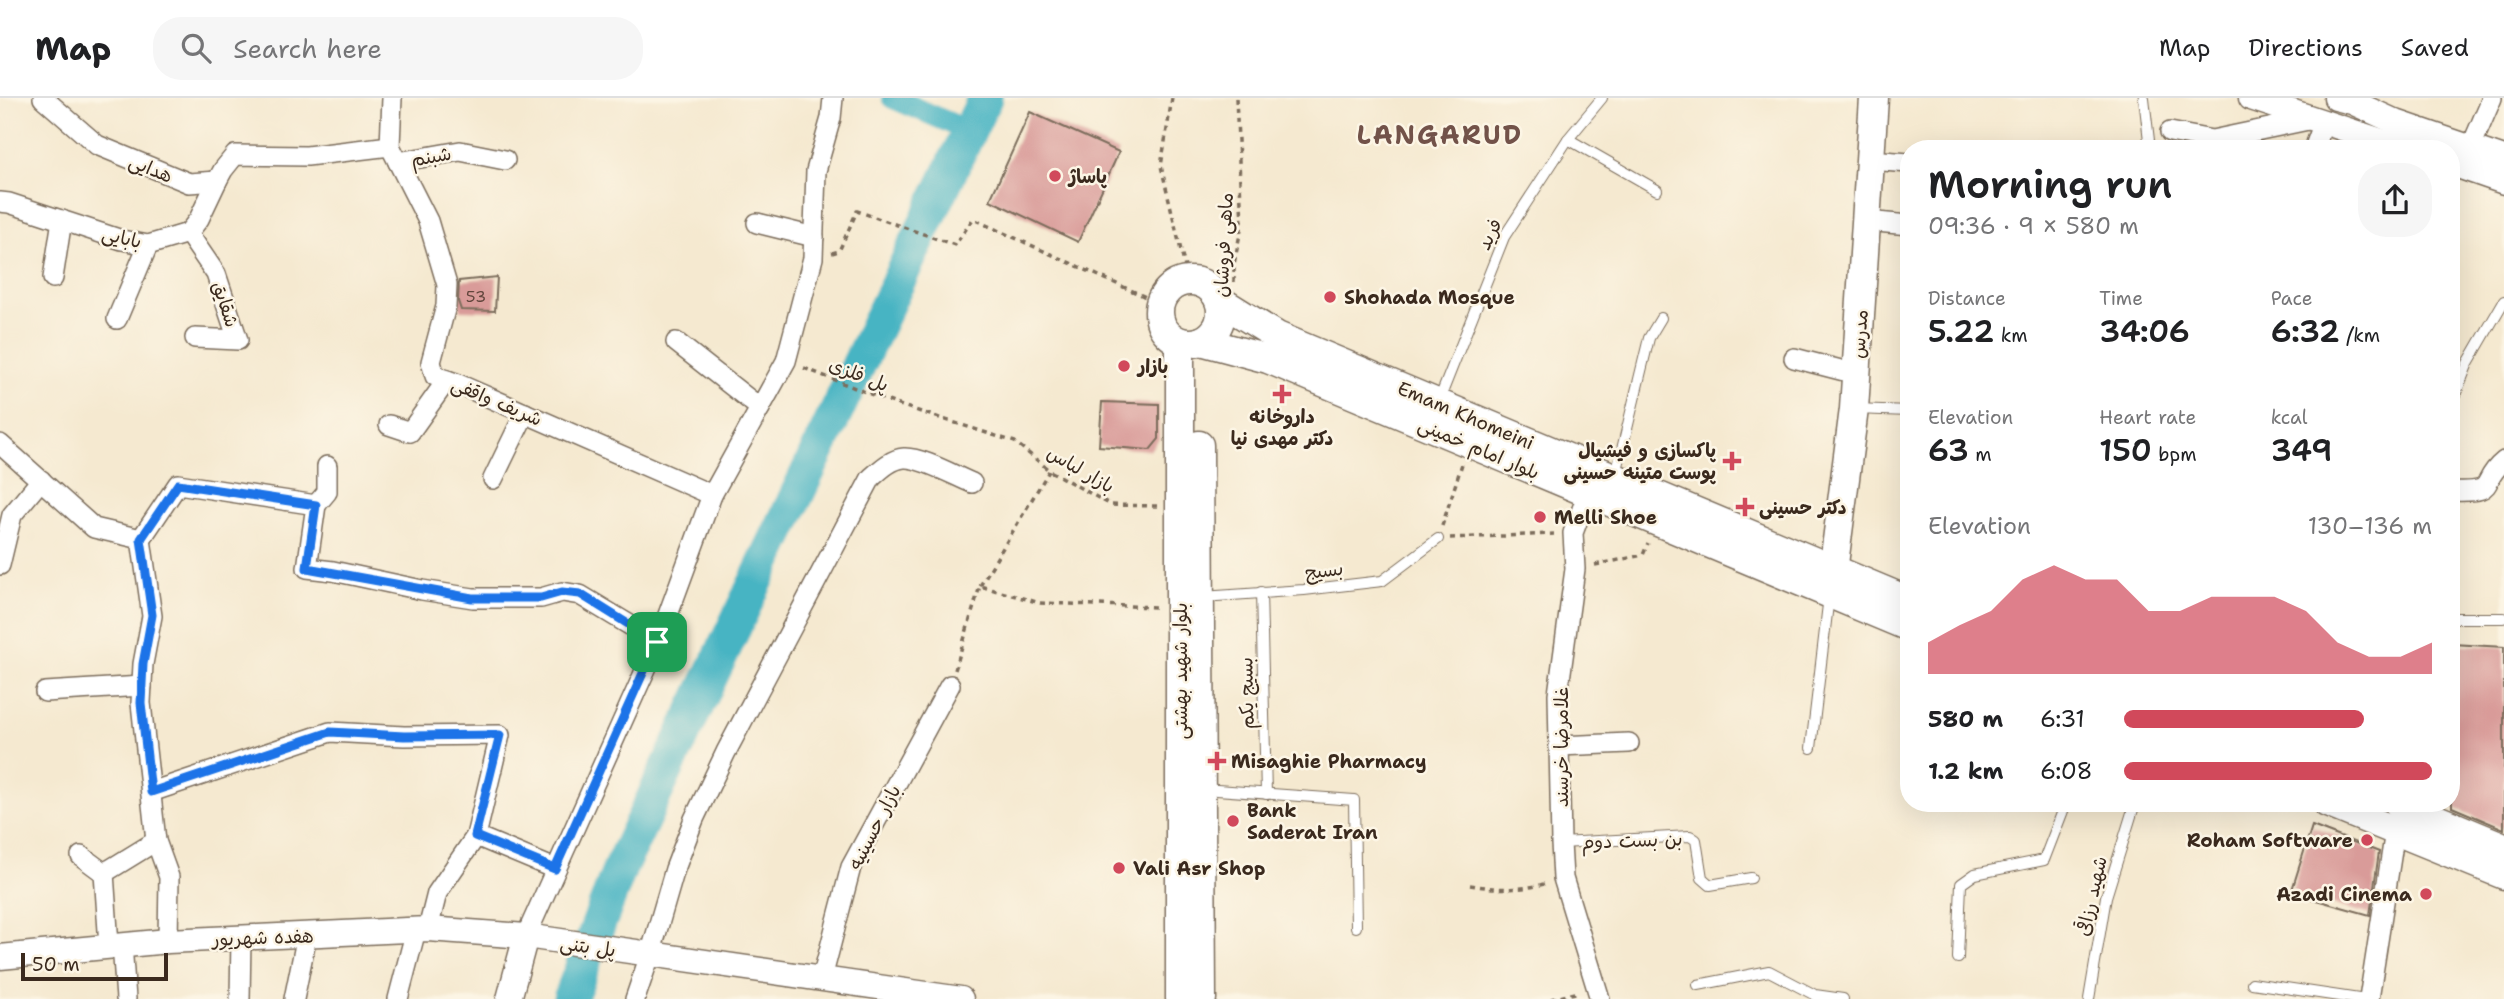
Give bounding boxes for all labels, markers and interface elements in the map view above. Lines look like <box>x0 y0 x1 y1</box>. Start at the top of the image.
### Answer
search box <box>153 17 643 80</box>
text: Map <box>35 26 111 71</box>
icon: search <box>177 29 215 67</box>
text: Search here <box>233 31 382 66</box>
text: Map <box>2159 32 2210 64</box>
text: Directions <box>2248 32 2363 64</box>
text: Saved <box>2401 32 2469 64</box>
district label: LANGARUD <box>1357 117 1523 152</box>
street label: شبنم <box>409 141 454 174</box>
street label: هدایی <box>125 148 176 189</box>
text: Morning run <box>1928 159 2172 210</box>
button: share <box>2358 163 2432 237</box>
place label: پاساژ <box>1067 164 1107 189</box>
marker: پاساژ <box>1047 168 1063 184</box>
street label: ماهی فروشان <box>1208 192 1239 298</box>
text: 09:36 · 9 × 580 m <box>1928 211 2139 241</box>
street label: فرید <box>1471 214 1508 254</box>
street label: بابایی <box>100 221 144 254</box>
street label: شقایق <box>206 278 245 330</box>
place label: Shohada Mosque <box>1344 285 1515 310</box>
house number: 53 <box>466 286 486 307</box>
text: Distance <box>1928 286 2006 311</box>
text: Time <box>2099 286 2143 311</box>
text: Pace <box>2271 286 2312 311</box>
marker: Shohada Mosque <box>1322 289 1338 305</box>
street label: مدرس <box>1845 309 1874 360</box>
text: 5.22 <box>1928 311 1994 352</box>
text: 34:06 <box>2099 311 2190 352</box>
text: 6:32 <box>2271 311 2340 352</box>
text: km <box>1994 323 2028 348</box>
text: /km <box>2340 323 2380 348</box>
street label: پل فلزی <box>825 352 892 397</box>
place label: بازار <box>1136 354 1168 379</box>
marker: بازار <box>1116 358 1132 374</box>
street label: شریف واقفی <box>448 371 546 432</box>
street label: Emam Khomeini <box>1394 375 1538 456</box>
marker: داروخانه دکتر مهدی نیا <box>1274 386 1290 402</box>
place label: داروخانه دکتر مهدی نیا <box>1231 404 1333 451</box>
text: Elevation <box>1928 405 2013 430</box>
text: Heart rate <box>2099 405 2196 430</box>
text: kcal <box>2271 405 2308 430</box>
street label: بلوار امام خمینی <box>1414 412 1543 487</box>
text: 63 <box>1928 430 1969 471</box>
text: 150 <box>2099 430 2152 471</box>
text: 349 <box>2271 430 2332 471</box>
place label: پاکسازی و فیشیال پوست متینه حسینی <box>1563 438 1717 485</box>
street label: بازار لباس <box>1042 440 1119 499</box>
text: m <box>1969 442 1992 467</box>
text: bpm <box>2152 442 2197 467</box>
marker: پاکسازی و فیشیال پوست متینه حسینی <box>1722 451 1742 471</box>
place label: دکتر حسینی <box>1759 495 1847 520</box>
marker: دکتر حسینی <box>1737 499 1753 515</box>
place label: Melli Shoe <box>1554 505 1657 530</box>
marker: Melli Shoe <box>1532 509 1548 525</box>
text: Elevation <box>1928 511 2031 541</box>
text: 130–136 m <box>2308 511 2432 541</box>
street label: بسیج <box>1303 556 1345 585</box>
street label: بلوار شهید بهشتی <box>1168 602 1193 740</box>
pin <box>627 612 687 672</box>
icon: arrive <box>638 623 676 661</box>
street label: بسیج یکم <box>1233 657 1262 729</box>
street label: غلامرضا خرسند <box>1549 687 1574 807</box>
text: 580 m <box>1928 704 2003 734</box>
text: 6:31 <box>2040 704 2085 734</box>
place label: Misaghie Pharmacy <box>1231 749 1427 774</box>
marker: Misaghie Pharmacy <box>1209 753 1225 769</box>
text: 1.2 km <box>1928 756 2004 786</box>
text: 6:08 <box>2040 756 2093 786</box>
street label: بازار حسینیه <box>842 780 907 874</box>
place label: Bank Saderat Iran <box>1247 798 1378 845</box>
marker: Bank Saderat Iran <box>1225 813 1241 829</box>
street label: بن بست دوم <box>1581 826 1683 857</box>
place label: Roham Software <box>2187 828 2353 853</box>
marker: Roham Software <box>2359 832 2375 848</box>
street label: شهید رزاقی <box>2070 854 2113 939</box>
place label: Vali Asr Shop <box>1133 856 1265 881</box>
marker: Vali Asr Shop <box>1111 860 1127 876</box>
place label: Azadi Cinema <box>2276 882 2412 907</box>
marker: Azadi Cinema <box>2418 886 2434 902</box>
street label: هفده شهریور <box>210 923 314 952</box>
street label: پل بتنی <box>559 930 617 963</box>
scale bar <box>21 950 168 982</box>
text: 50 m <box>32 952 80 977</box>

